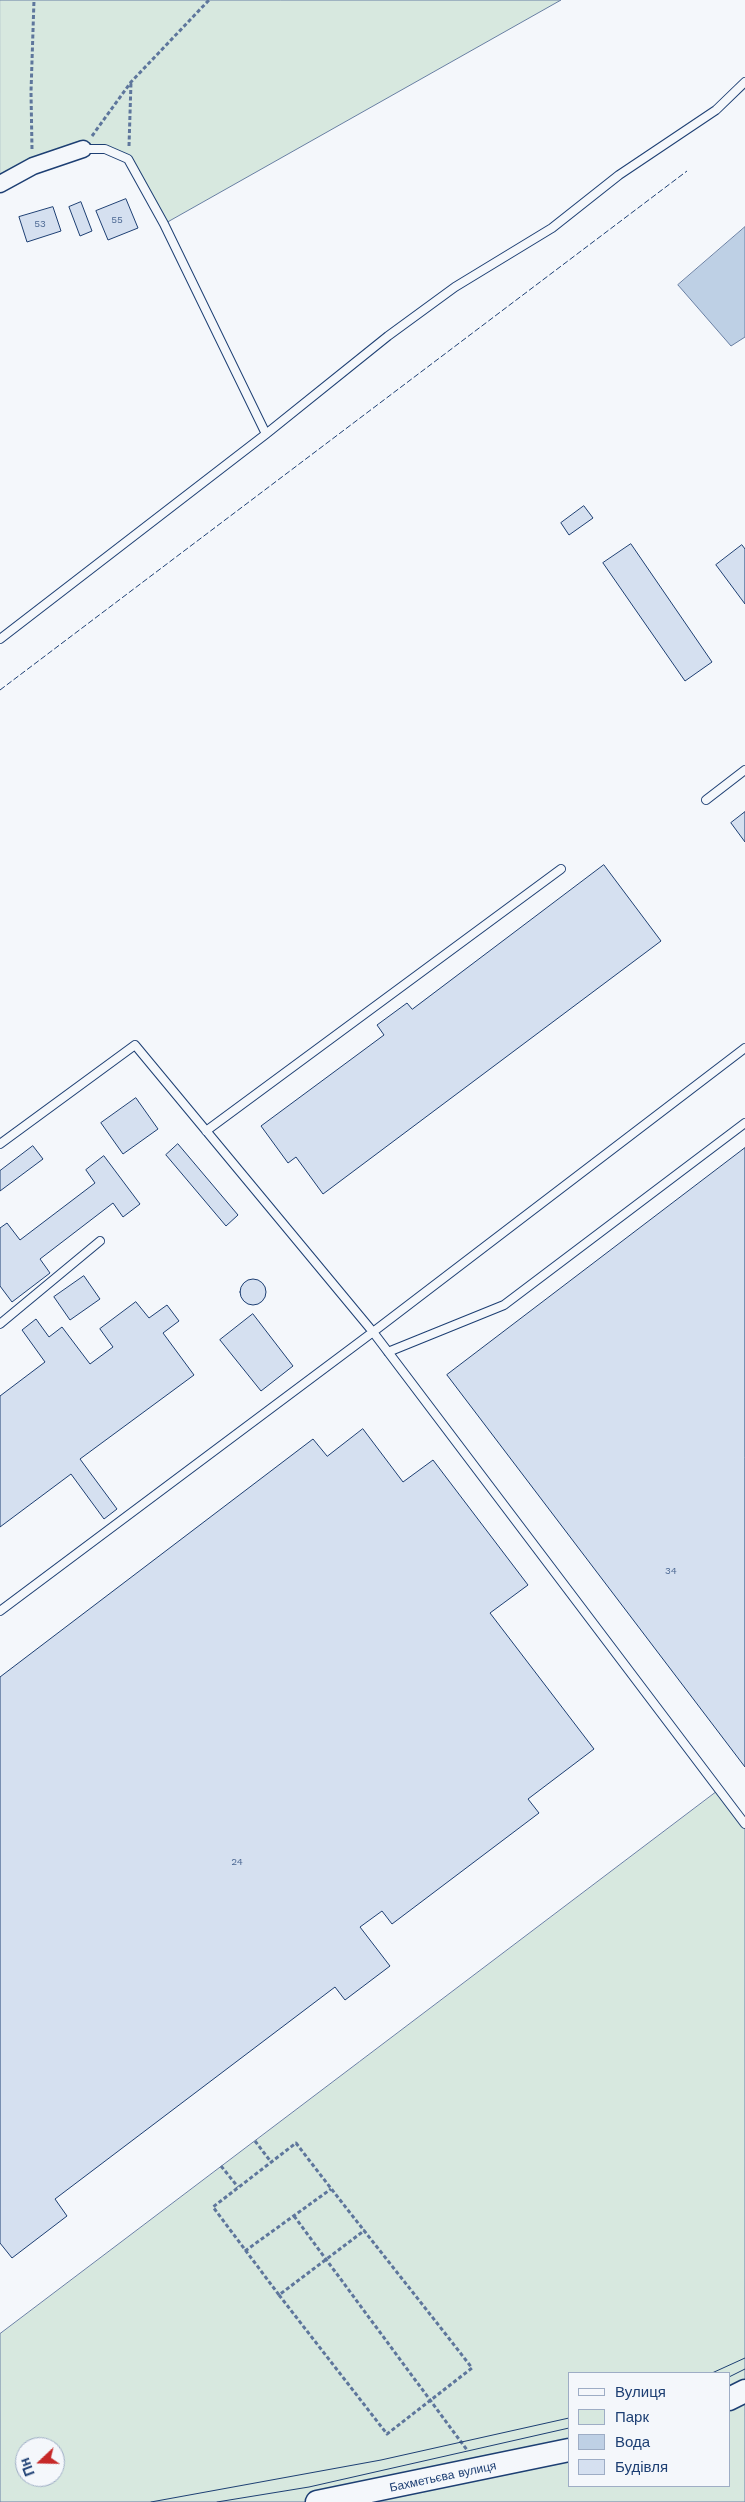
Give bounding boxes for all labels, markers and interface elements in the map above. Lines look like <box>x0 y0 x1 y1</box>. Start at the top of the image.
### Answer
house number: 55 <box>111 214 123 226</box>
house number: 53 <box>34 218 46 230</box>
house number: 34 <box>665 1565 677 1577</box>
house number: 24 <box>231 1856 243 1868</box>
legend <box>568 2372 730 2487</box>
text: Вулиця <box>615 2383 666 2401</box>
text: Парк <box>615 2408 649 2426</box>
text: Вода <box>615 2433 650 2451</box>
north arrow <box>15 2437 65 2487</box>
text: Пн <box>16 2456 38 2479</box>
text: Будівля <box>615 2458 668 2476</box>
street label: Бахметьєва вулиця <box>388 2459 498 2495</box>

